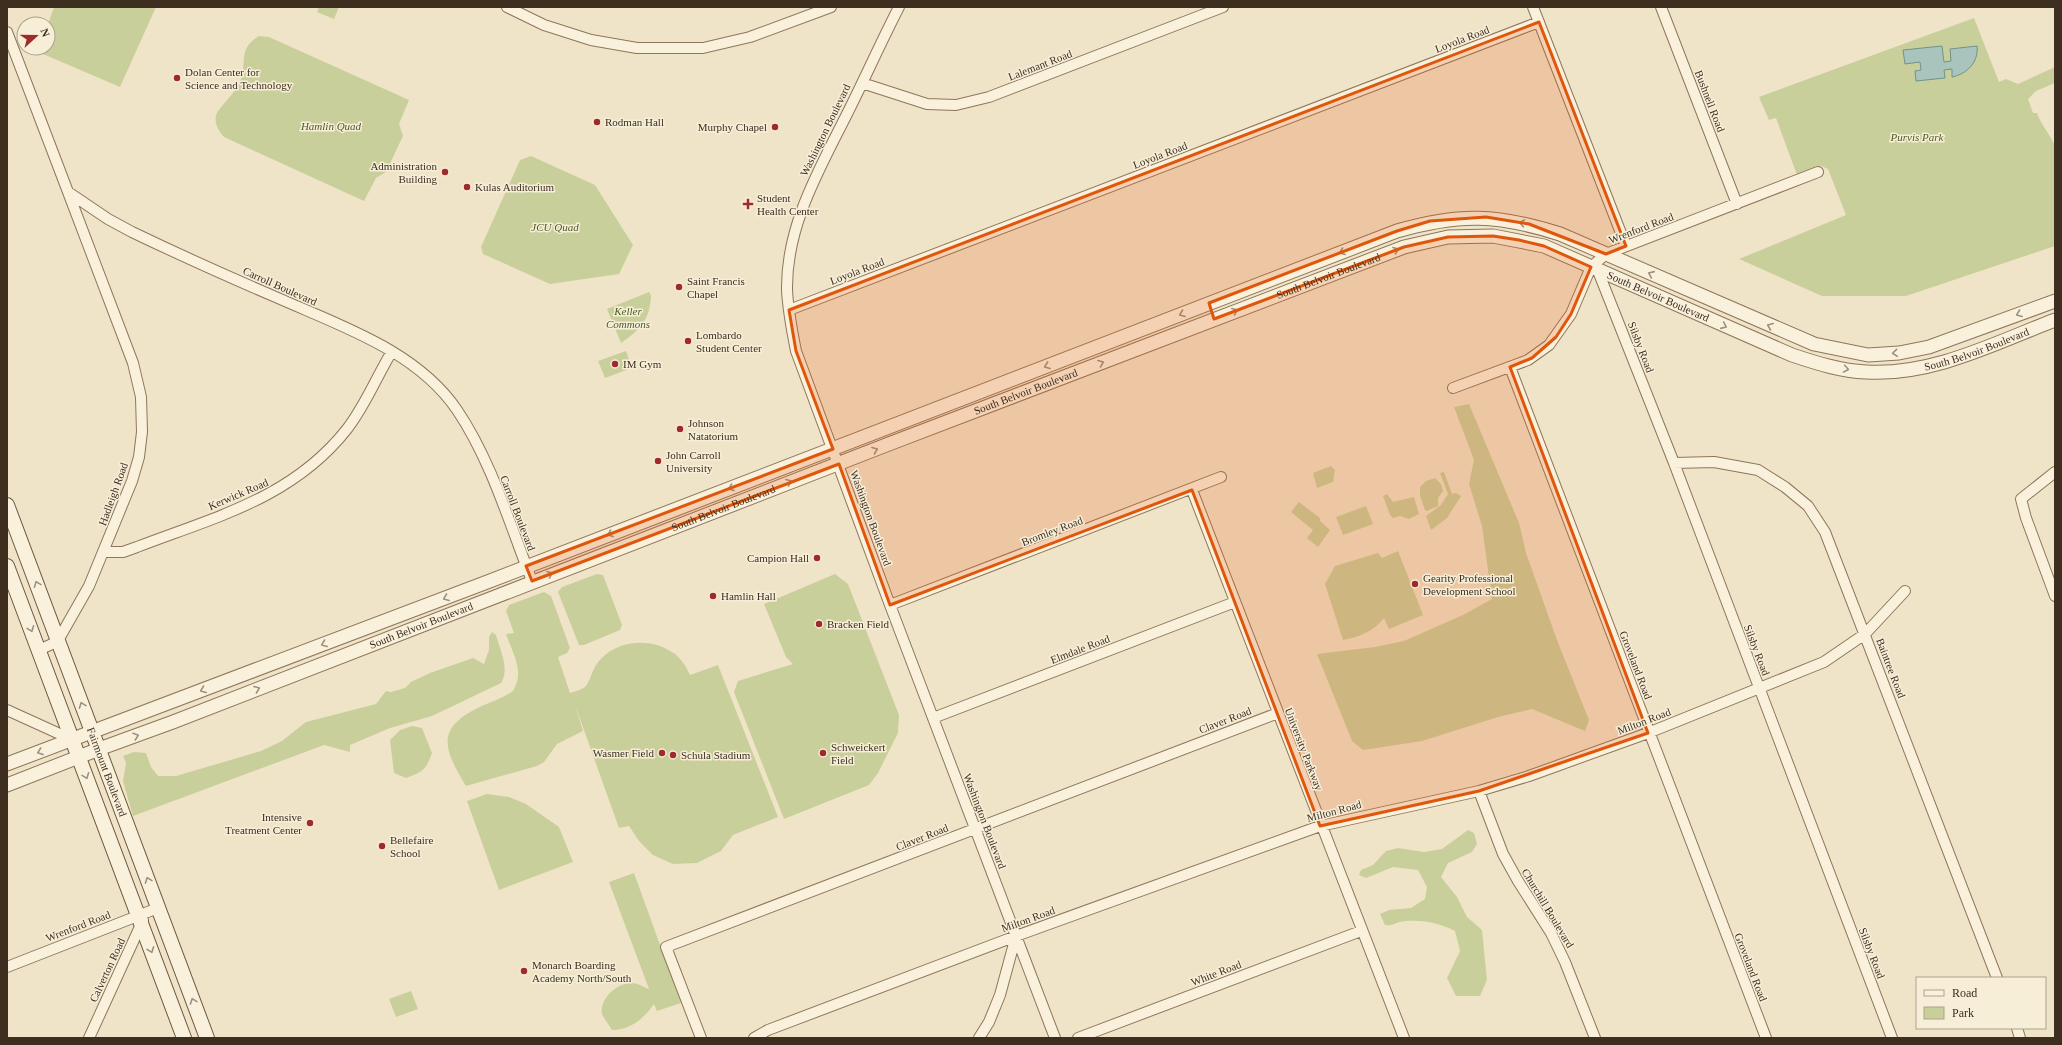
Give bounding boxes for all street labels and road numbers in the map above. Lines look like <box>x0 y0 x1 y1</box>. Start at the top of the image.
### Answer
street label: Loyola Road <box>1433 23 1491 55</box>
street label: Lalemant Road <box>1006 47 1074 83</box>
street label: Bushnell Road <box>1693 68 1727 134</box>
street label: Washington Boulevard <box>798 82 853 178</box>
street label: Loyola Road <box>1131 139 1189 171</box>
street label: Wrenford Road <box>1607 210 1675 246</box>
street label: South Belvoir Boulevard <box>1275 250 1382 301</box>
street label: Loyola Road <box>828 255 886 287</box>
street label: Carroll Boulevard <box>241 264 319 308</box>
street label: South Belvoir Boulevard <box>1606 269 1712 324</box>
street label: Silsby Road <box>1626 320 1656 375</box>
street label: South Belvoir Boulevard <box>1923 325 2031 373</box>
street label: South Belvoir Boulevard <box>972 366 1080 417</box>
street label: Hadleigh Road <box>96 460 130 527</box>
street label: Washington Boulevard <box>848 469 894 568</box>
street label: Carroll Boulevard <box>498 474 538 553</box>
street label: Kerwick Road <box>206 476 270 512</box>
street label: South Belvoir Boulevard <box>670 482 777 533</box>
street label: Bromley Road <box>1020 514 1085 548</box>
street label: South Belvoir Boulevard <box>368 599 475 651</box>
street label: Silsby Road <box>1742 623 1772 678</box>
street label: Groveland Road <box>1617 629 1655 701</box>
street label: Elmdale Road <box>1049 632 1112 666</box>
street label: Baintree Road <box>1874 636 1908 700</box>
street label: Claver Road <box>1197 704 1253 736</box>
street label: Milton Road <box>1616 705 1673 737</box>
street label: University Parkway <box>1283 706 1325 793</box>
street label: Fairmount Boulevard <box>85 725 130 819</box>
street label: Washington Boulevard <box>961 772 1009 871</box>
street label: Milton Road <box>1305 798 1363 824</box>
street label: Claver Road <box>894 821 950 853</box>
street label: Churchill Boulevard <box>1520 866 1577 950</box>
street label: Milton Road <box>1000 904 1057 934</box>
street label: Wrenford Road <box>44 908 112 944</box>
street label: Silsby Road <box>1857 926 1887 981</box>
street label: Groveland Road <box>1732 931 1770 1003</box>
street label: Calverton Road <box>87 936 127 1004</box>
street label: White Road <box>1189 958 1243 988</box>

